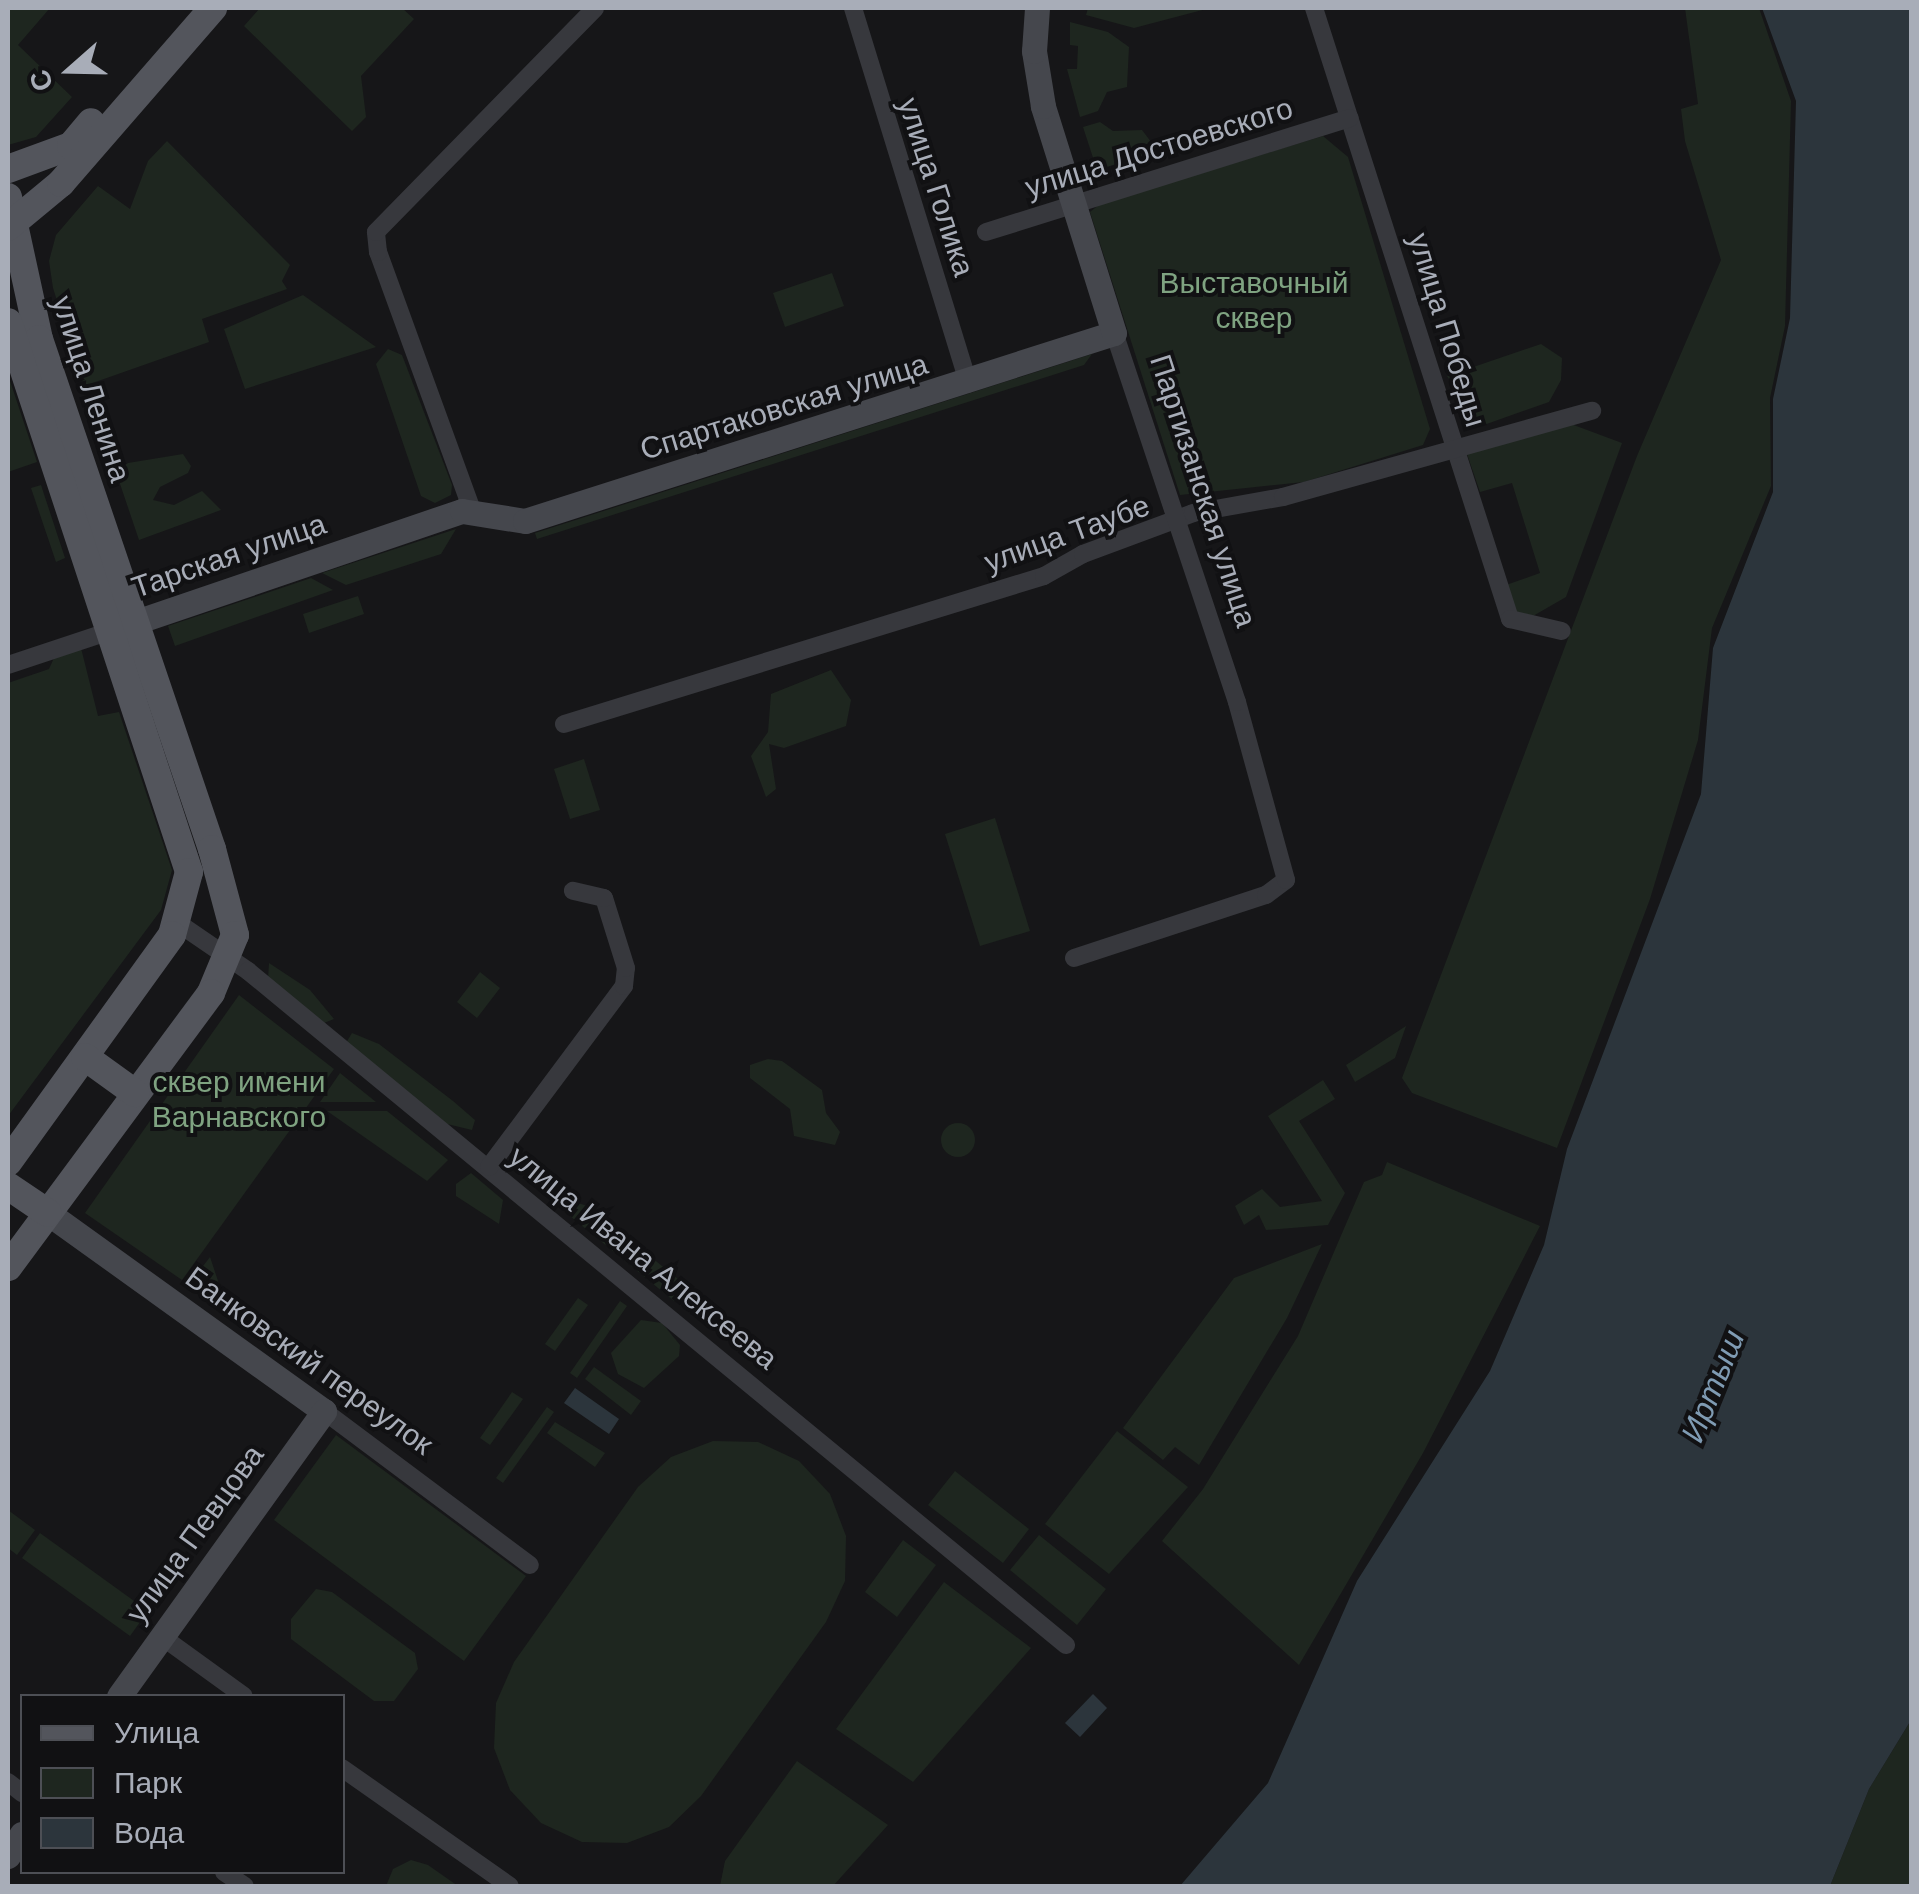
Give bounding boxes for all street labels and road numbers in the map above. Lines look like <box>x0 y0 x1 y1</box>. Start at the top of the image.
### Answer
street label: улица Достоевского <box>1021 90 1297 206</box>
street label: улица Голика <box>890 93 982 281</box>
street label: улица Победы <box>1400 229 1494 431</box>
street label: улица Ленина <box>44 291 138 487</box>
street label: Спартаковская улица <box>636 346 932 468</box>
street label: Партизанская улица <box>1142 350 1264 632</box>
street label: улица Таубе <box>980 488 1154 580</box>
street label: Тарская улица <box>127 506 331 606</box>
street label: улица Ивана Алексеева <box>502 1139 784 1377</box>
street label: Банковский переулок <box>178 1259 440 1463</box>
street label: улица Певцова <box>118 1438 272 1630</box>

